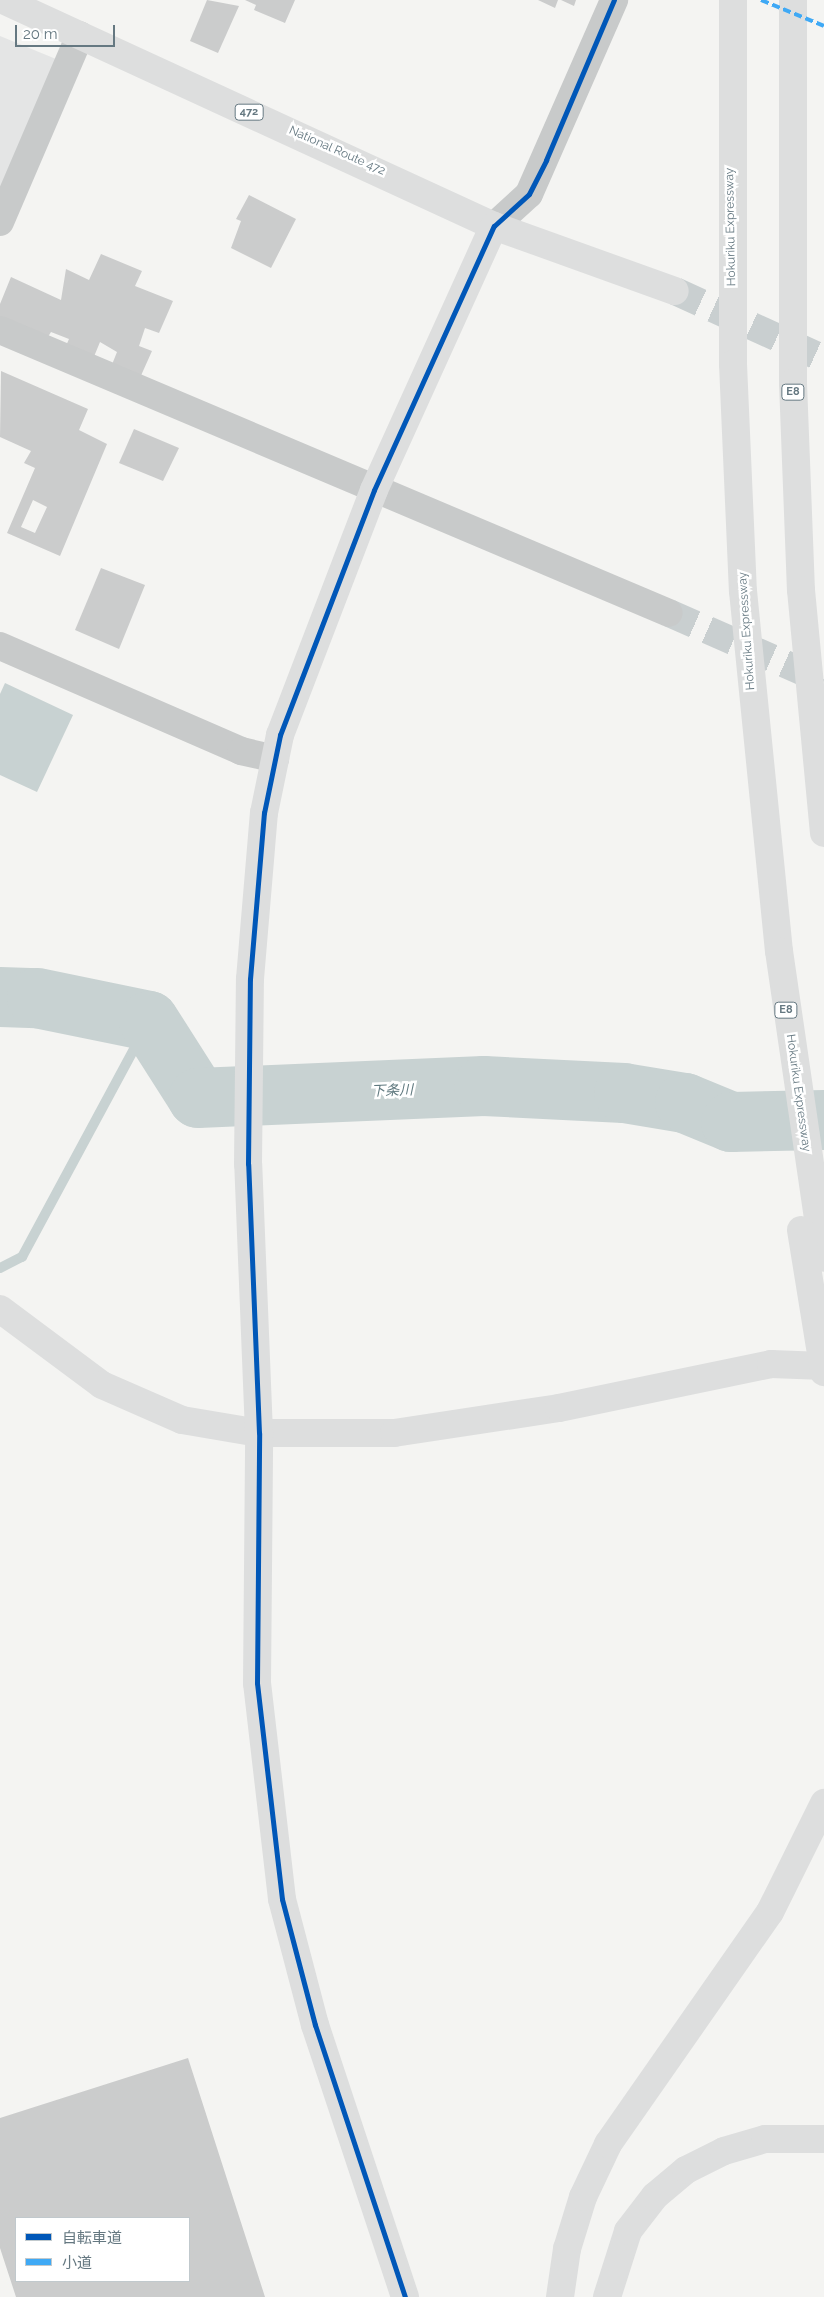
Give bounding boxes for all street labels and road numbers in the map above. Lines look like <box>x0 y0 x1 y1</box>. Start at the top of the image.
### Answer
road number: 472 <box>234 104 264 120</box>
street label: National Route 472 <box>286 123 388 179</box>
street label: Hokuriku Expressway <box>723 168 739 286</box>
road number: E8 <box>780 384 806 401</box>
street label: Hokuriku Expressway <box>736 571 758 691</box>
road number: E8 <box>774 1002 798 1018</box>
street label: Hokuriku Expressway <box>783 1033 813 1153</box>

